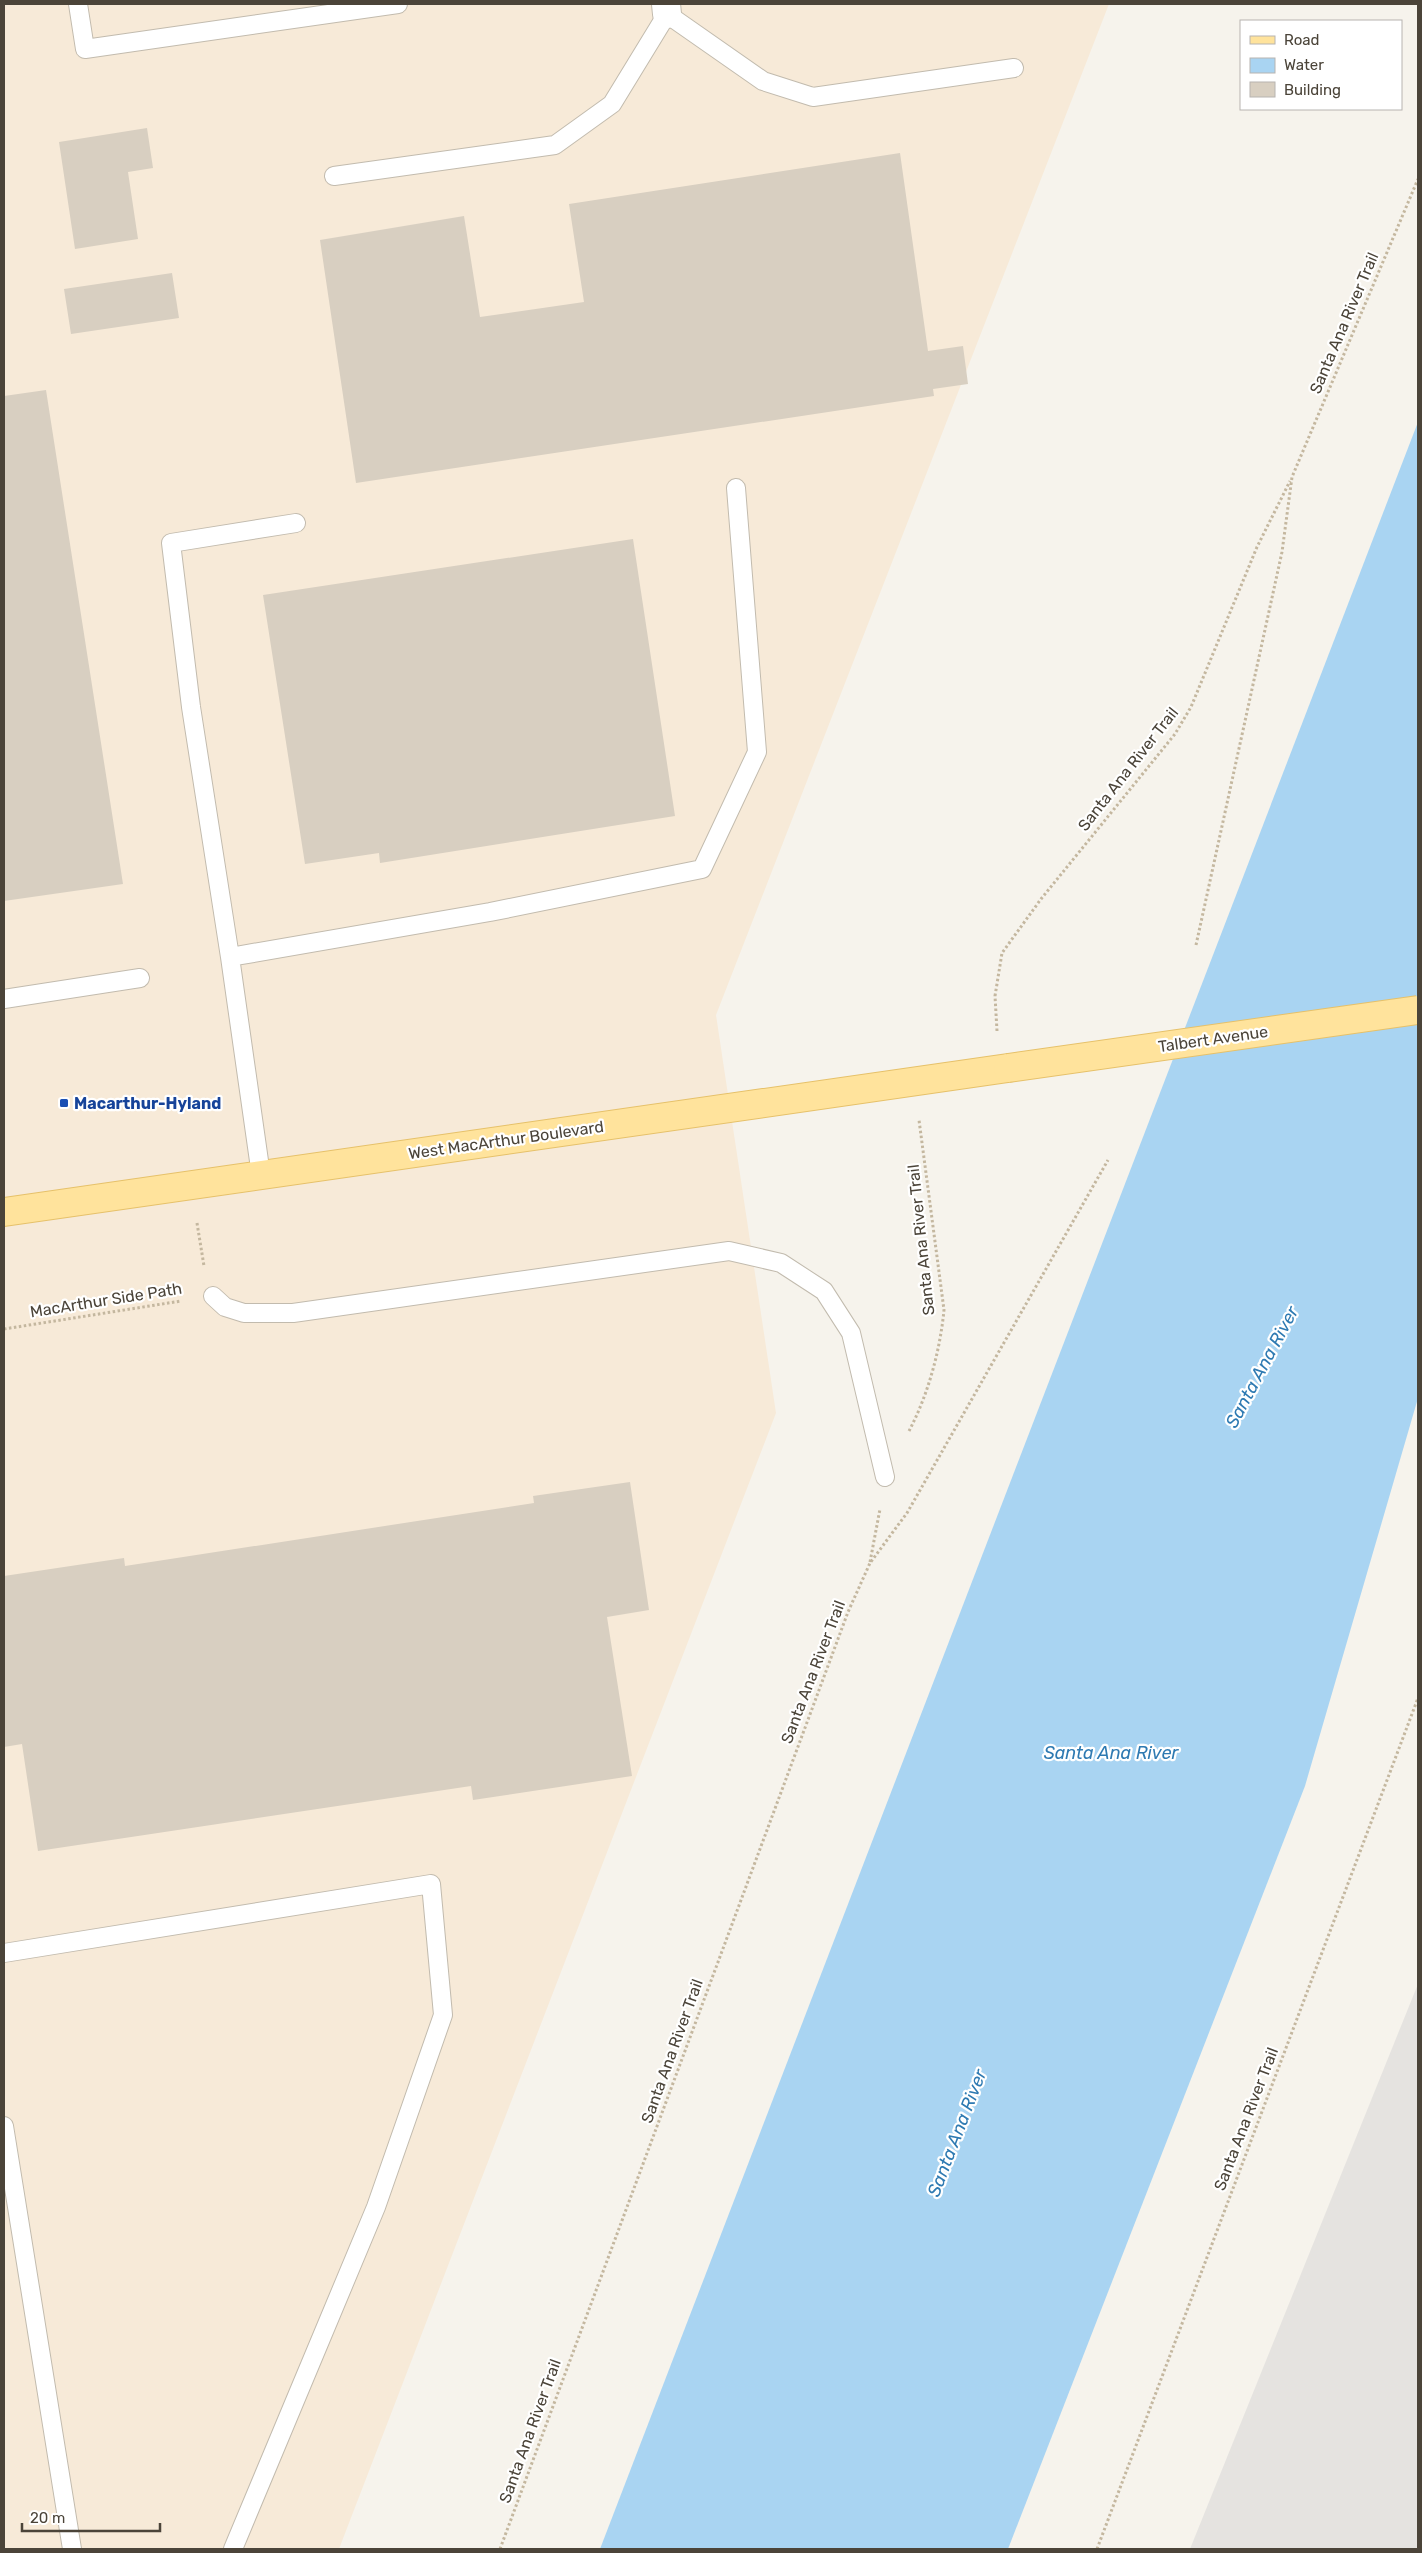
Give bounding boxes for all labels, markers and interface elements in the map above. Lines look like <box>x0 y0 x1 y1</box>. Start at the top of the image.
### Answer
legend <box>1240 20 1402 110</box>
text: Road <box>1284 31 1320 49</box>
text: Water <box>1284 56 1324 74</box>
text: Building <box>1284 81 1341 99</box>
street label: Santa Ana River Trail <box>1306 249 1382 397</box>
street label: Santa Ana River Trail <box>1074 703 1182 835</box>
street label: Talbert Avenue <box>1157 1022 1269 1056</box>
place label: Macarthur-Hyland <box>74 1094 221 1113</box>
marker: Macarthur-Hyland <box>58 1097 70 1109</box>
street label: West MacArthur Boulevard <box>407 1117 605 1163</box>
street label: Santa Ana River Trail <box>904 1164 938 1316</box>
street label: MacArthur Side Path <box>29 1279 183 1321</box>
water label: Santa Ana River <box>1221 1301 1304 1432</box>
street label: Santa Ana River Trail <box>777 1598 849 1746</box>
water label: Santa Ana River <box>1044 1742 1179 1764</box>
street label: Santa Ana River Trail <box>637 1976 707 2126</box>
street label: Santa Ana River Trail <box>1210 2045 1282 2193</box>
water label: Santa Ana River <box>923 2065 992 2200</box>
street label: Santa Ana River Trail <box>495 2356 565 2506</box>
scale bar <box>22 2500 160 2532</box>
text: 20 m <box>30 2509 65 2527</box>

